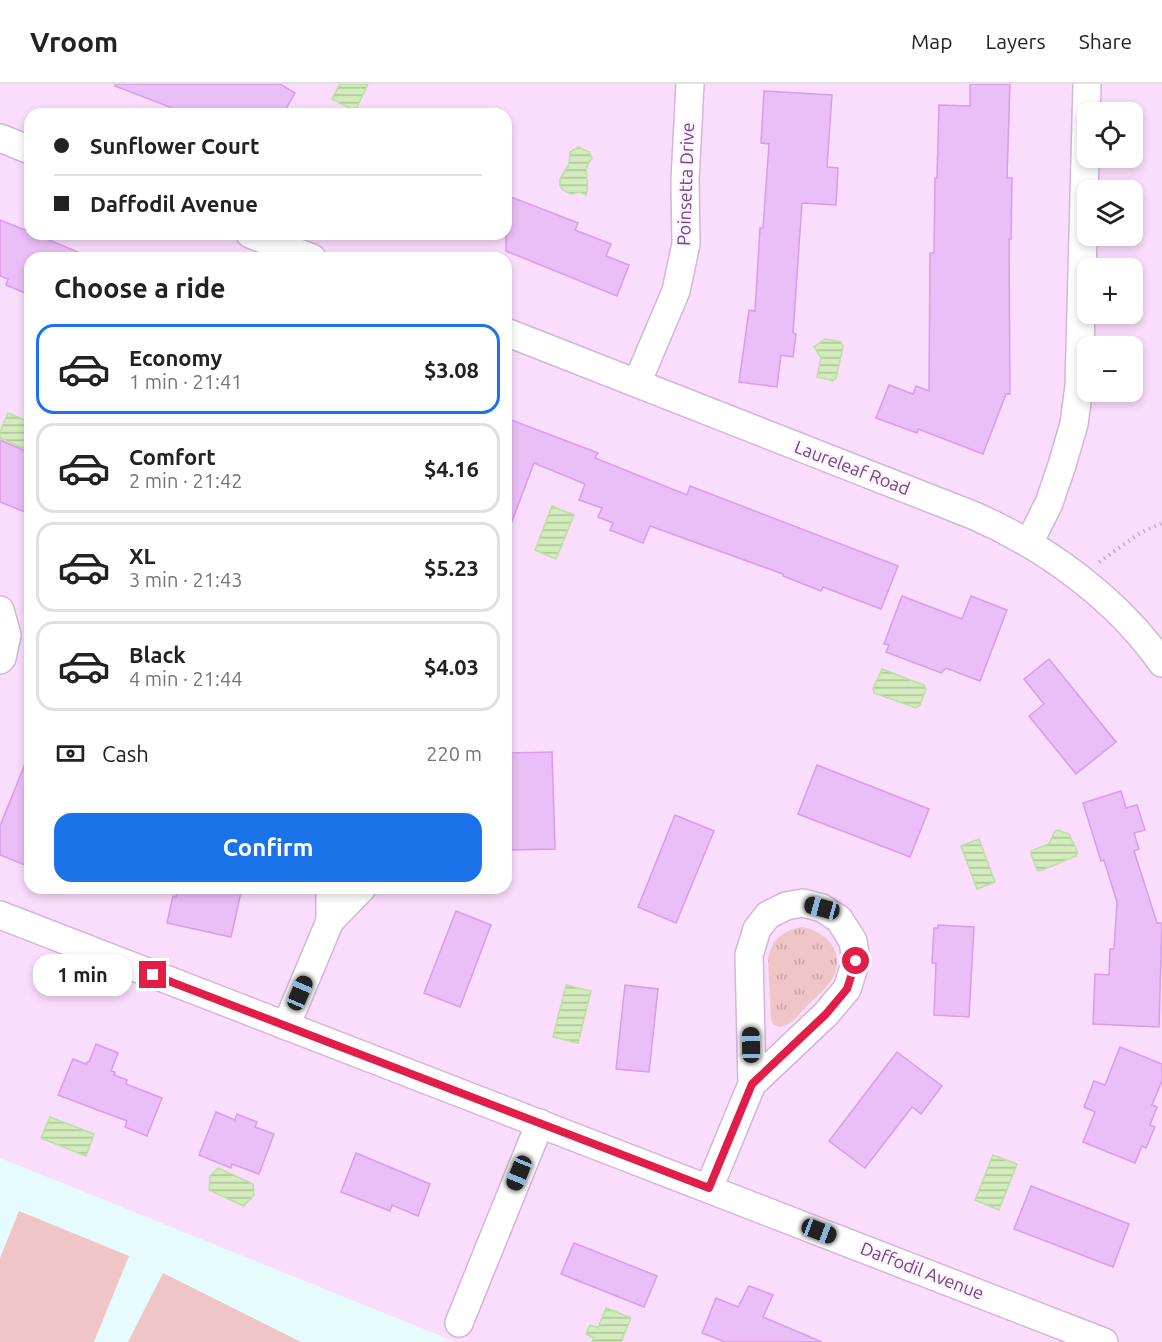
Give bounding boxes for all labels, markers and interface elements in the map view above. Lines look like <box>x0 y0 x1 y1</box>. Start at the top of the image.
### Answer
text: Vroom <box>30 26 118 57</box>
text: Map <box>911 29 952 53</box>
text: Layers <box>985 29 1046 53</box>
text: Share <box>1079 29 1132 53</box>
map controls <box>1077 102 1143 402</box>
button: locate <box>1077 102 1143 168</box>
street label: Poinsetta Drive <box>673 122 697 246</box>
text: Sunflower Court <box>90 133 259 158</box>
button: layers <box>1077 180 1143 246</box>
text: Daffodil Avenue <box>90 191 258 216</box>
button: + <box>1077 258 1143 324</box>
text: Choose a ride <box>54 273 226 303</box>
button: − <box>1077 336 1143 402</box>
icon: car <box>57 342 111 396</box>
text: Economy <box>129 345 222 370</box>
text: $3.08 <box>424 357 479 382</box>
text: 1 min · 21:41 <box>129 370 243 393</box>
street label: Laureleaf Road <box>792 436 913 498</box>
icon: car <box>57 441 111 495</box>
text: Comfort <box>129 444 216 469</box>
text: $4.16 <box>424 456 479 481</box>
text: 2 min · 21:42 <box>129 469 243 492</box>
icon: car <box>57 540 111 594</box>
text: XL <box>129 543 156 568</box>
text: $5.23 <box>424 555 479 580</box>
text: 3 min · 21:43 <box>129 568 243 591</box>
icon: car <box>57 639 111 693</box>
text: Black <box>129 642 186 667</box>
text: $4.03 <box>424 654 479 679</box>
text: 4 min · 21:44 <box>129 667 243 690</box>
icon: cash <box>54 737 87 770</box>
text: Cash <box>102 741 149 766</box>
text: 220 m <box>426 742 482 765</box>
button: Confirm <box>54 813 482 882</box>
car <box>802 895 842 921</box>
route start <box>842 947 869 974</box>
callout: 1 min <box>33 954 132 996</box>
route end <box>139 961 166 988</box>
text: 1 min <box>57 963 108 986</box>
car <box>285 973 315 1013</box>
car <box>742 1027 760 1063</box>
car <box>504 1153 534 1193</box>
car <box>799 1216 839 1246</box>
street label: Daffodil Avenue <box>858 1237 987 1303</box>

